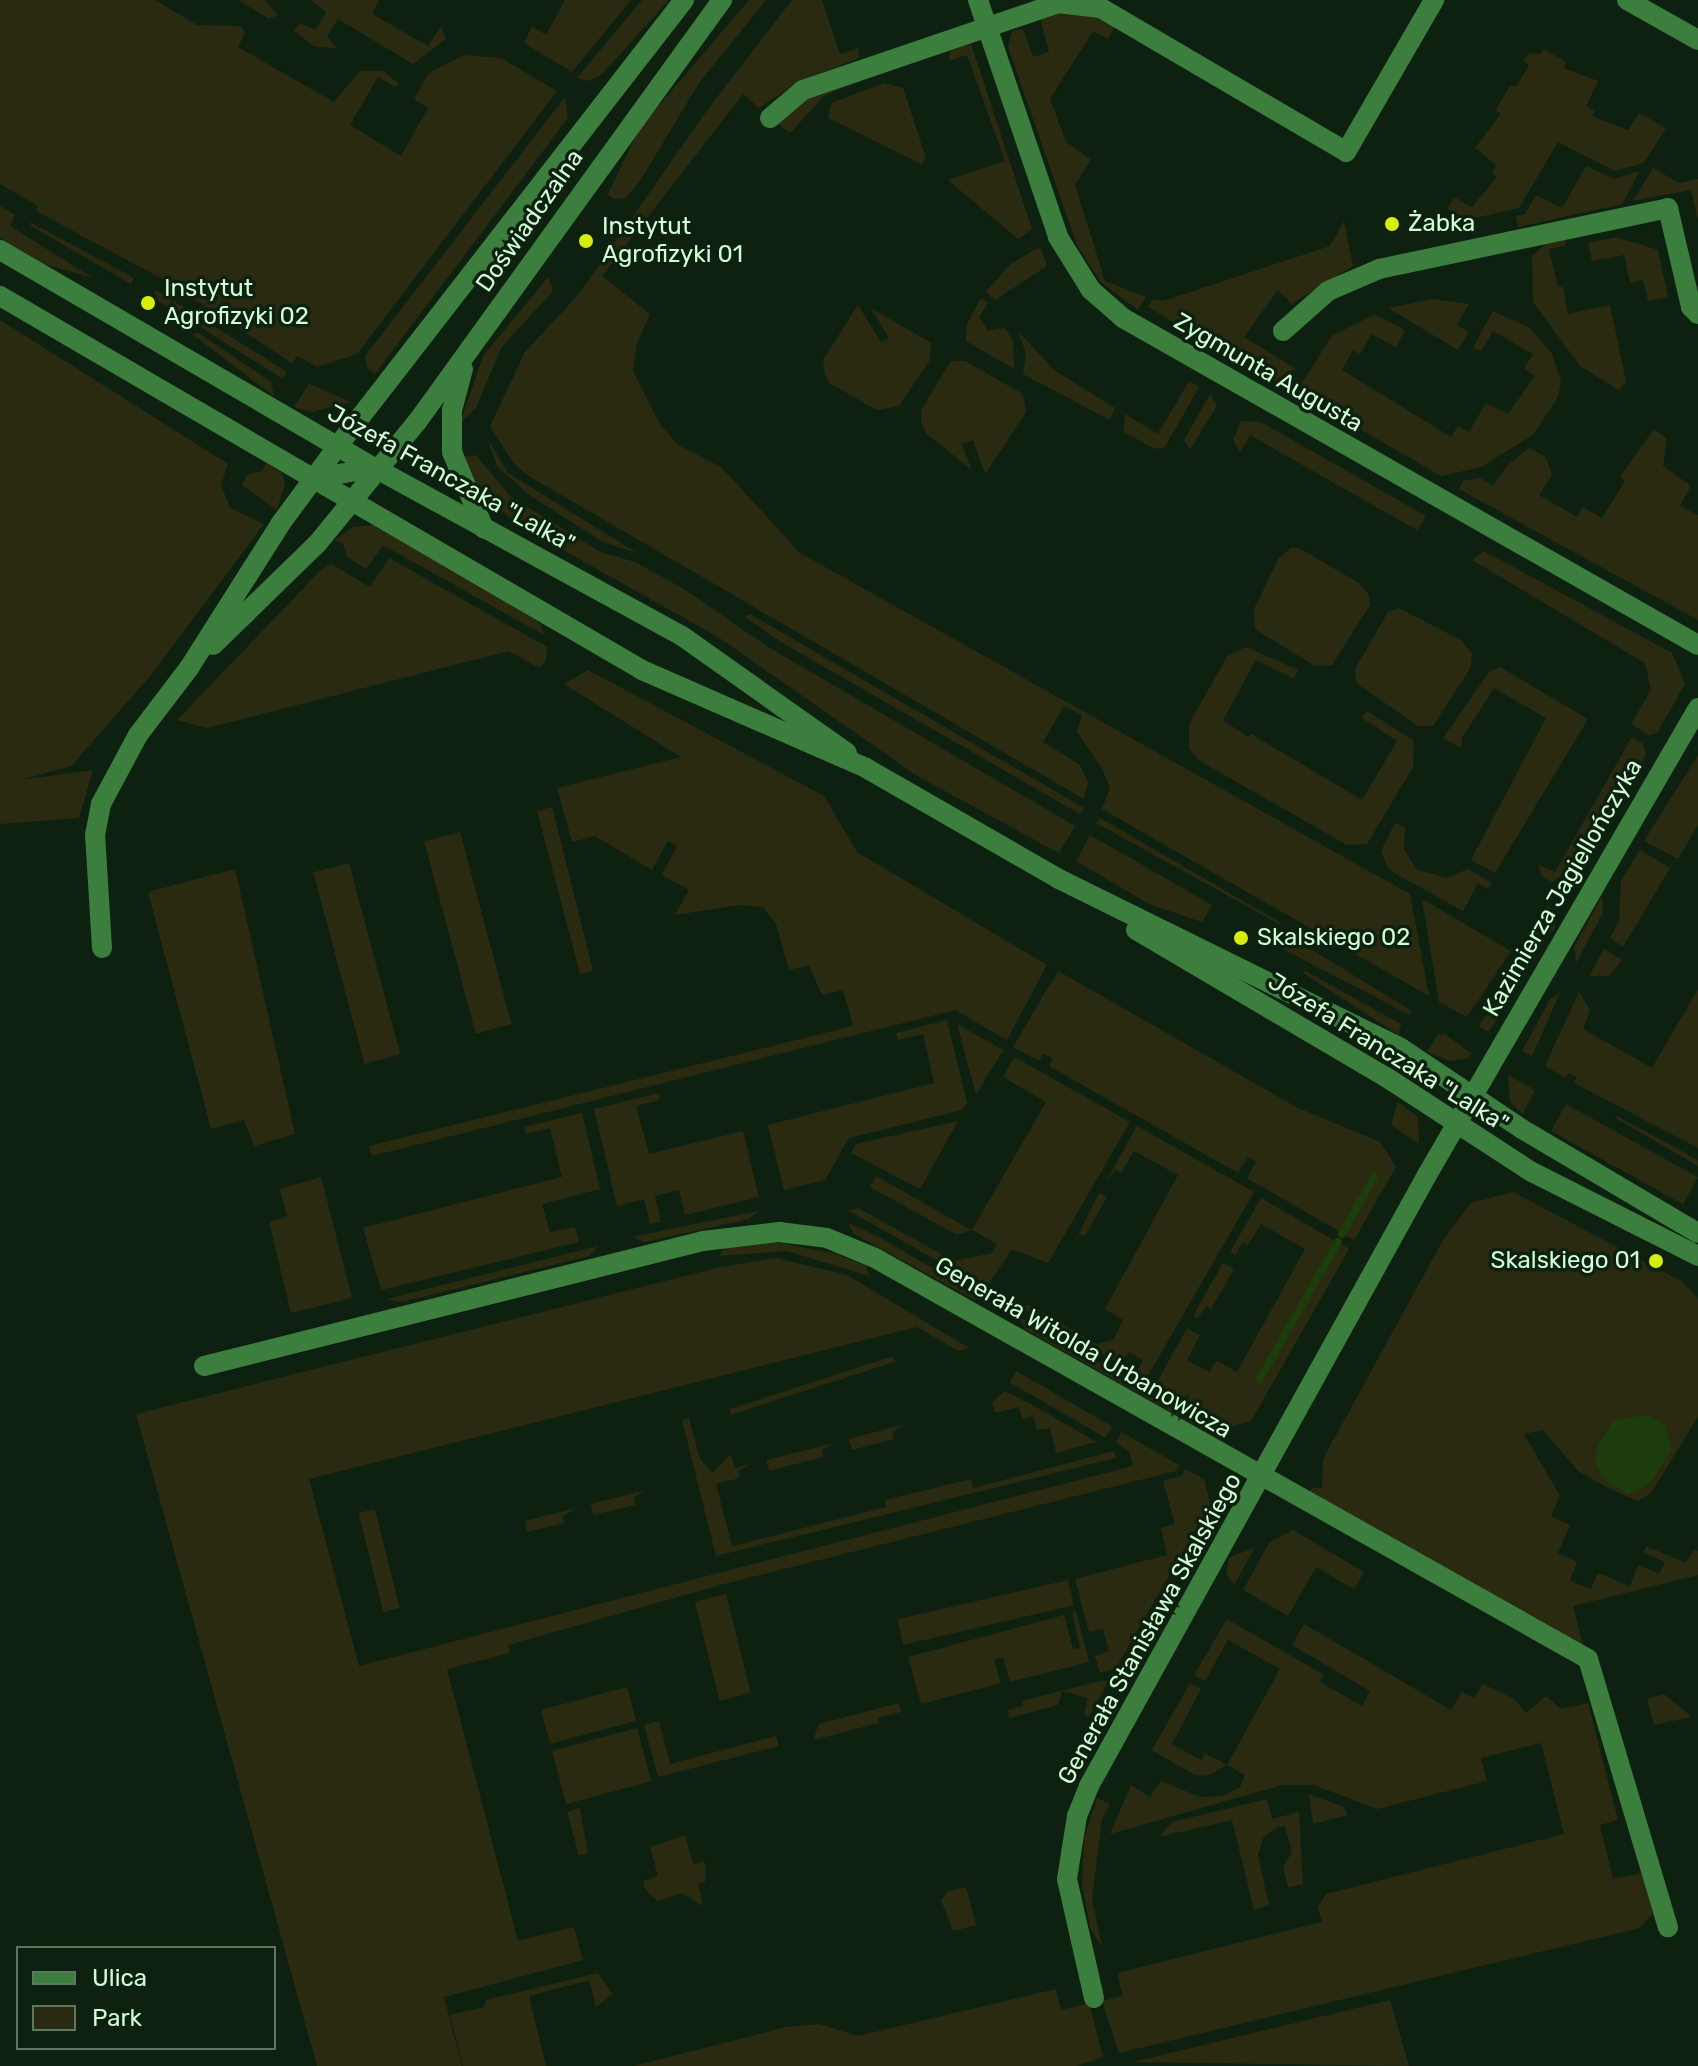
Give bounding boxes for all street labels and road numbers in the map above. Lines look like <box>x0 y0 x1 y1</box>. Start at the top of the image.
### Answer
street label: Doświadczalna <box>470 144 590 298</box>
street label: Zygmunta Augusta <box>1168 307 1368 439</box>
street label: Józefa Franczaka "Lalka" <box>322 399 580 559</box>
street label: Kazimierza Jagiellończyka <box>1477 754 1649 1022</box>
street label: Józefa Franczaka "Lalka" <box>1262 967 1514 1139</box>
street label: Generała Witolda Urbanowicza <box>929 1251 1237 1445</box>
street label: Generała Stanisława Skalskiego <box>1052 1468 1248 1790</box>

